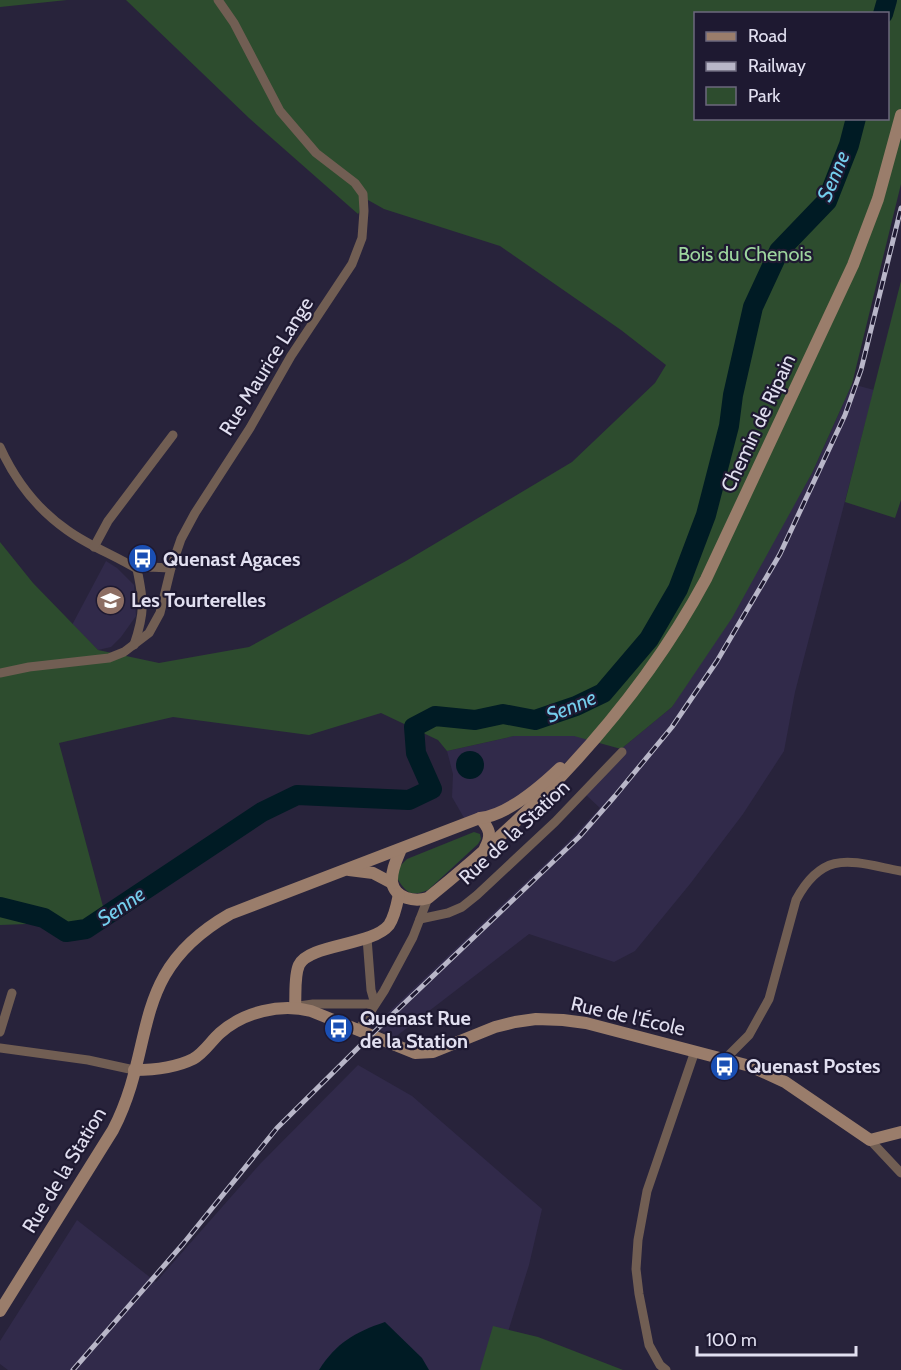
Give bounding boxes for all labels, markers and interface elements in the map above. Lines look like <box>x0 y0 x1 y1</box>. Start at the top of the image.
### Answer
legend <box>694 12 889 120</box>
text: Road <box>748 25 787 47</box>
text: Railway <box>748 55 806 77</box>
text: Park <box>748 85 781 107</box>
water label: Senne <box>811 147 855 205</box>
park label: Bois du Chenois <box>678 242 812 266</box>
street label: Rue Maurice Lange <box>214 292 318 440</box>
street label: Chemin de Ripain <box>716 350 800 496</box>
bus stop icon: Quenast Agaces <box>126 543 158 575</box>
place label: Quenast Agaces <box>163 547 300 571</box>
school or university icon: Les Tourterelles <box>94 584 126 616</box>
place label: Les Tourterelles <box>131 588 266 612</box>
water label: Senne <box>542 684 600 728</box>
street label: Rue de la Station <box>454 775 574 889</box>
water label: Senne <box>92 881 150 931</box>
street label: Rue de l'École <box>569 991 687 1041</box>
place label: Quenast Rue de la Station <box>360 1006 471 1053</box>
bus stop icon: Quenast Rue de la Station <box>323 1013 355 1045</box>
bus stop icon: Quenast Postes <box>709 1050 741 1082</box>
place label: Quenast Postes <box>746 1054 880 1078</box>
street label: Rue de la Station <box>17 1103 111 1237</box>
scale bar <box>697 1319 856 1357</box>
text: 100 m <box>706 1329 757 1351</box>

